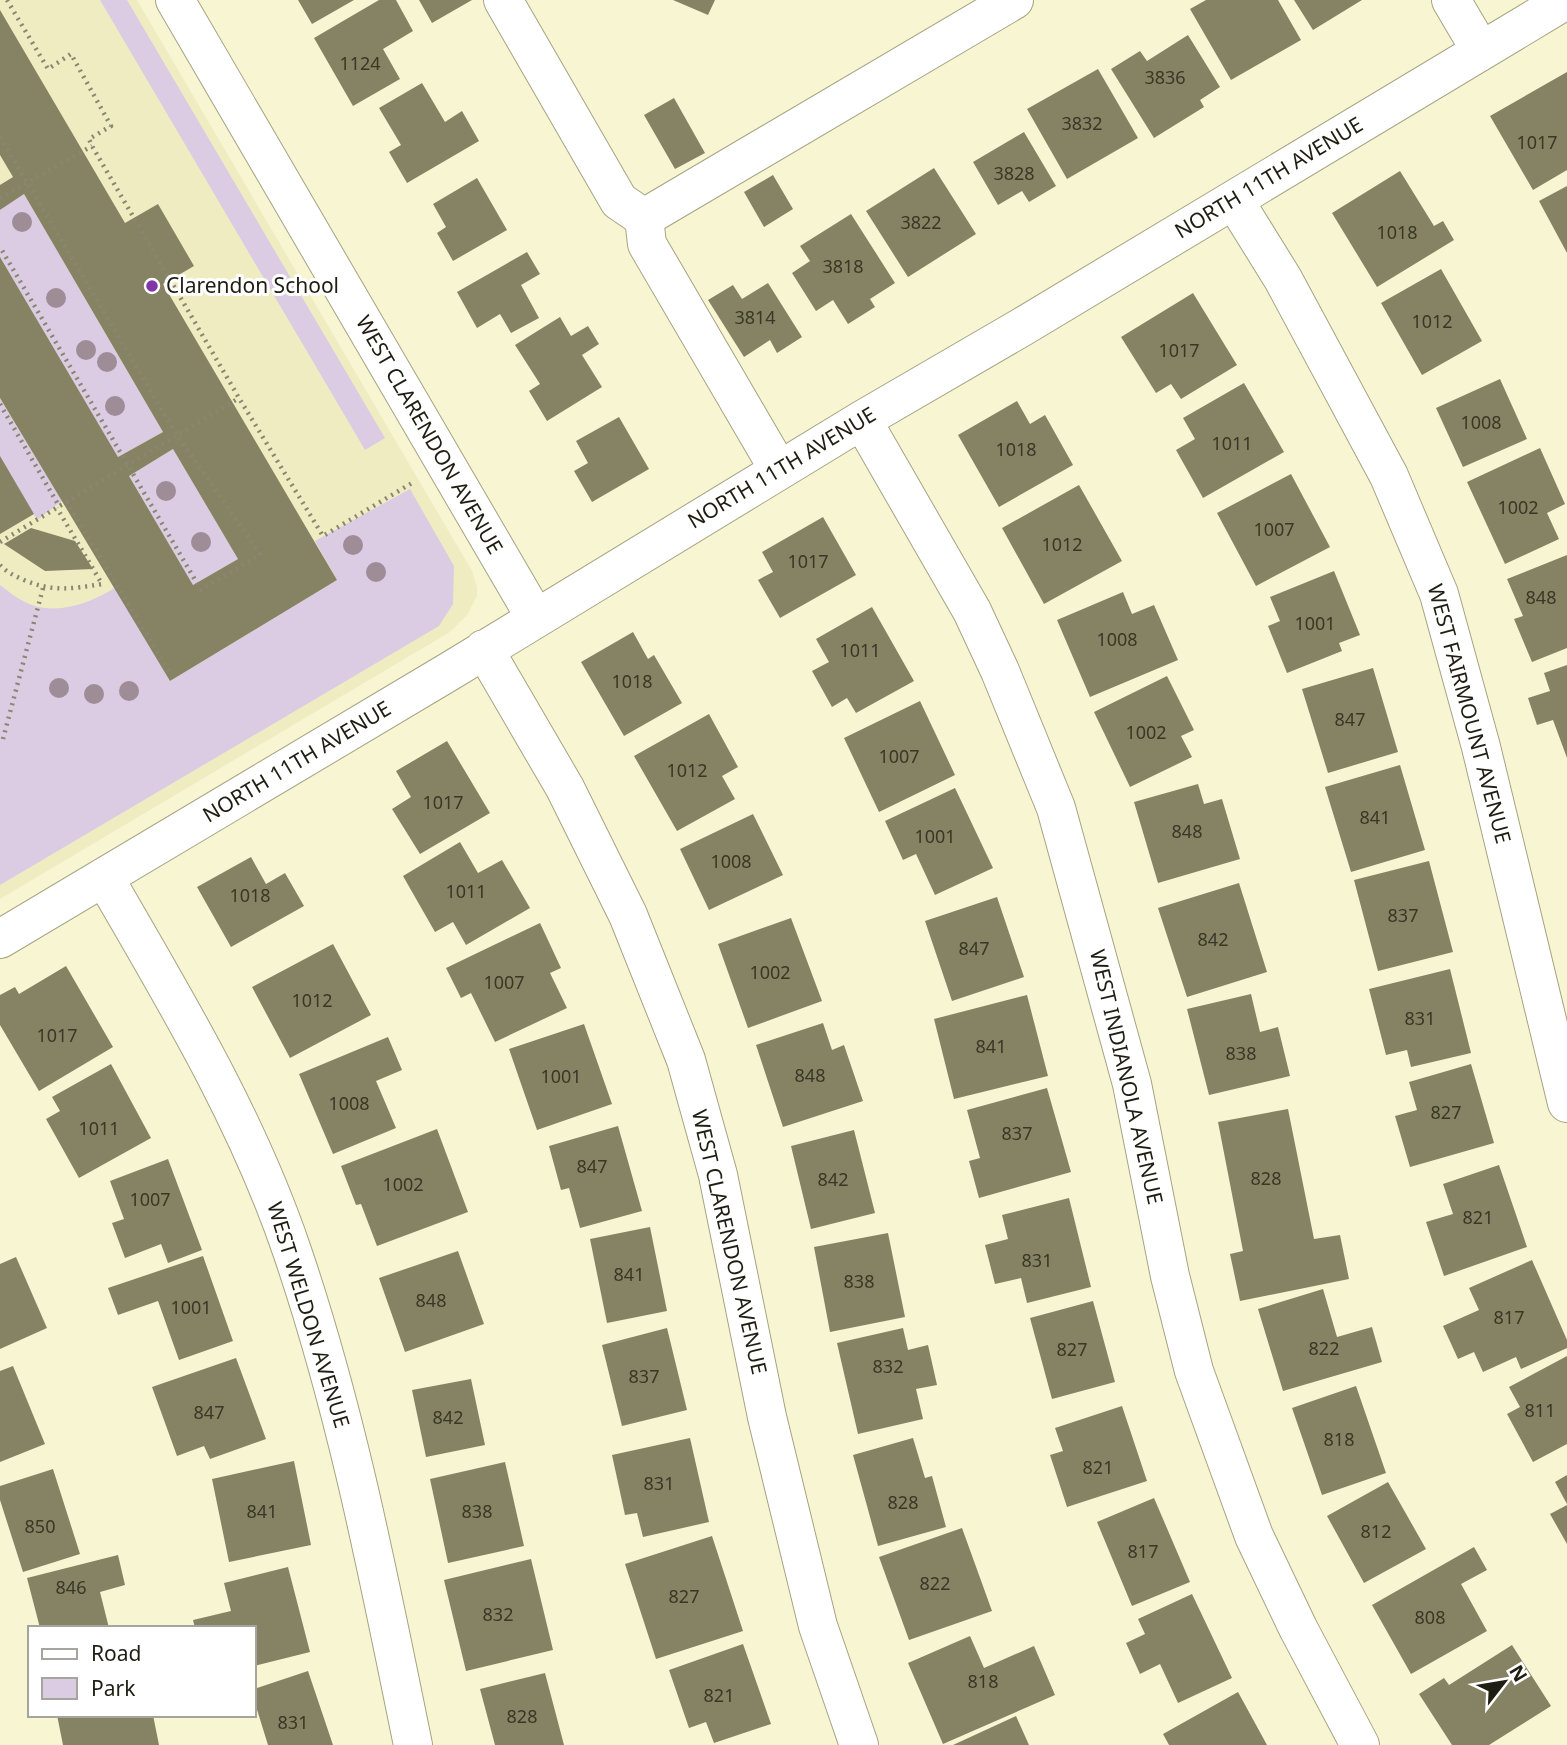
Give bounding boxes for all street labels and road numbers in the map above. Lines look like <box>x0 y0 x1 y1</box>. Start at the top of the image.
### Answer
street label: NORTH 11TH AVENUE <box>1169 110 1368 244</box>
street label: WEST CLARENDON AVENUE <box>350 310 510 559</box>
street label: NORTH 11TH AVENUE <box>682 400 881 534</box>
street label: WEST FAIRMOUNT AVENUE <box>1422 581 1518 847</box>
street label: NORTH 11TH AVENUE <box>197 694 396 828</box>
street label: WEST INDIANOLA AVENUE <box>1084 947 1170 1207</box>
street label: WEST CLARENDON AVENUE <box>686 1106 774 1377</box>
street label: WEST WELDON AVENUE <box>261 1198 357 1431</box>

